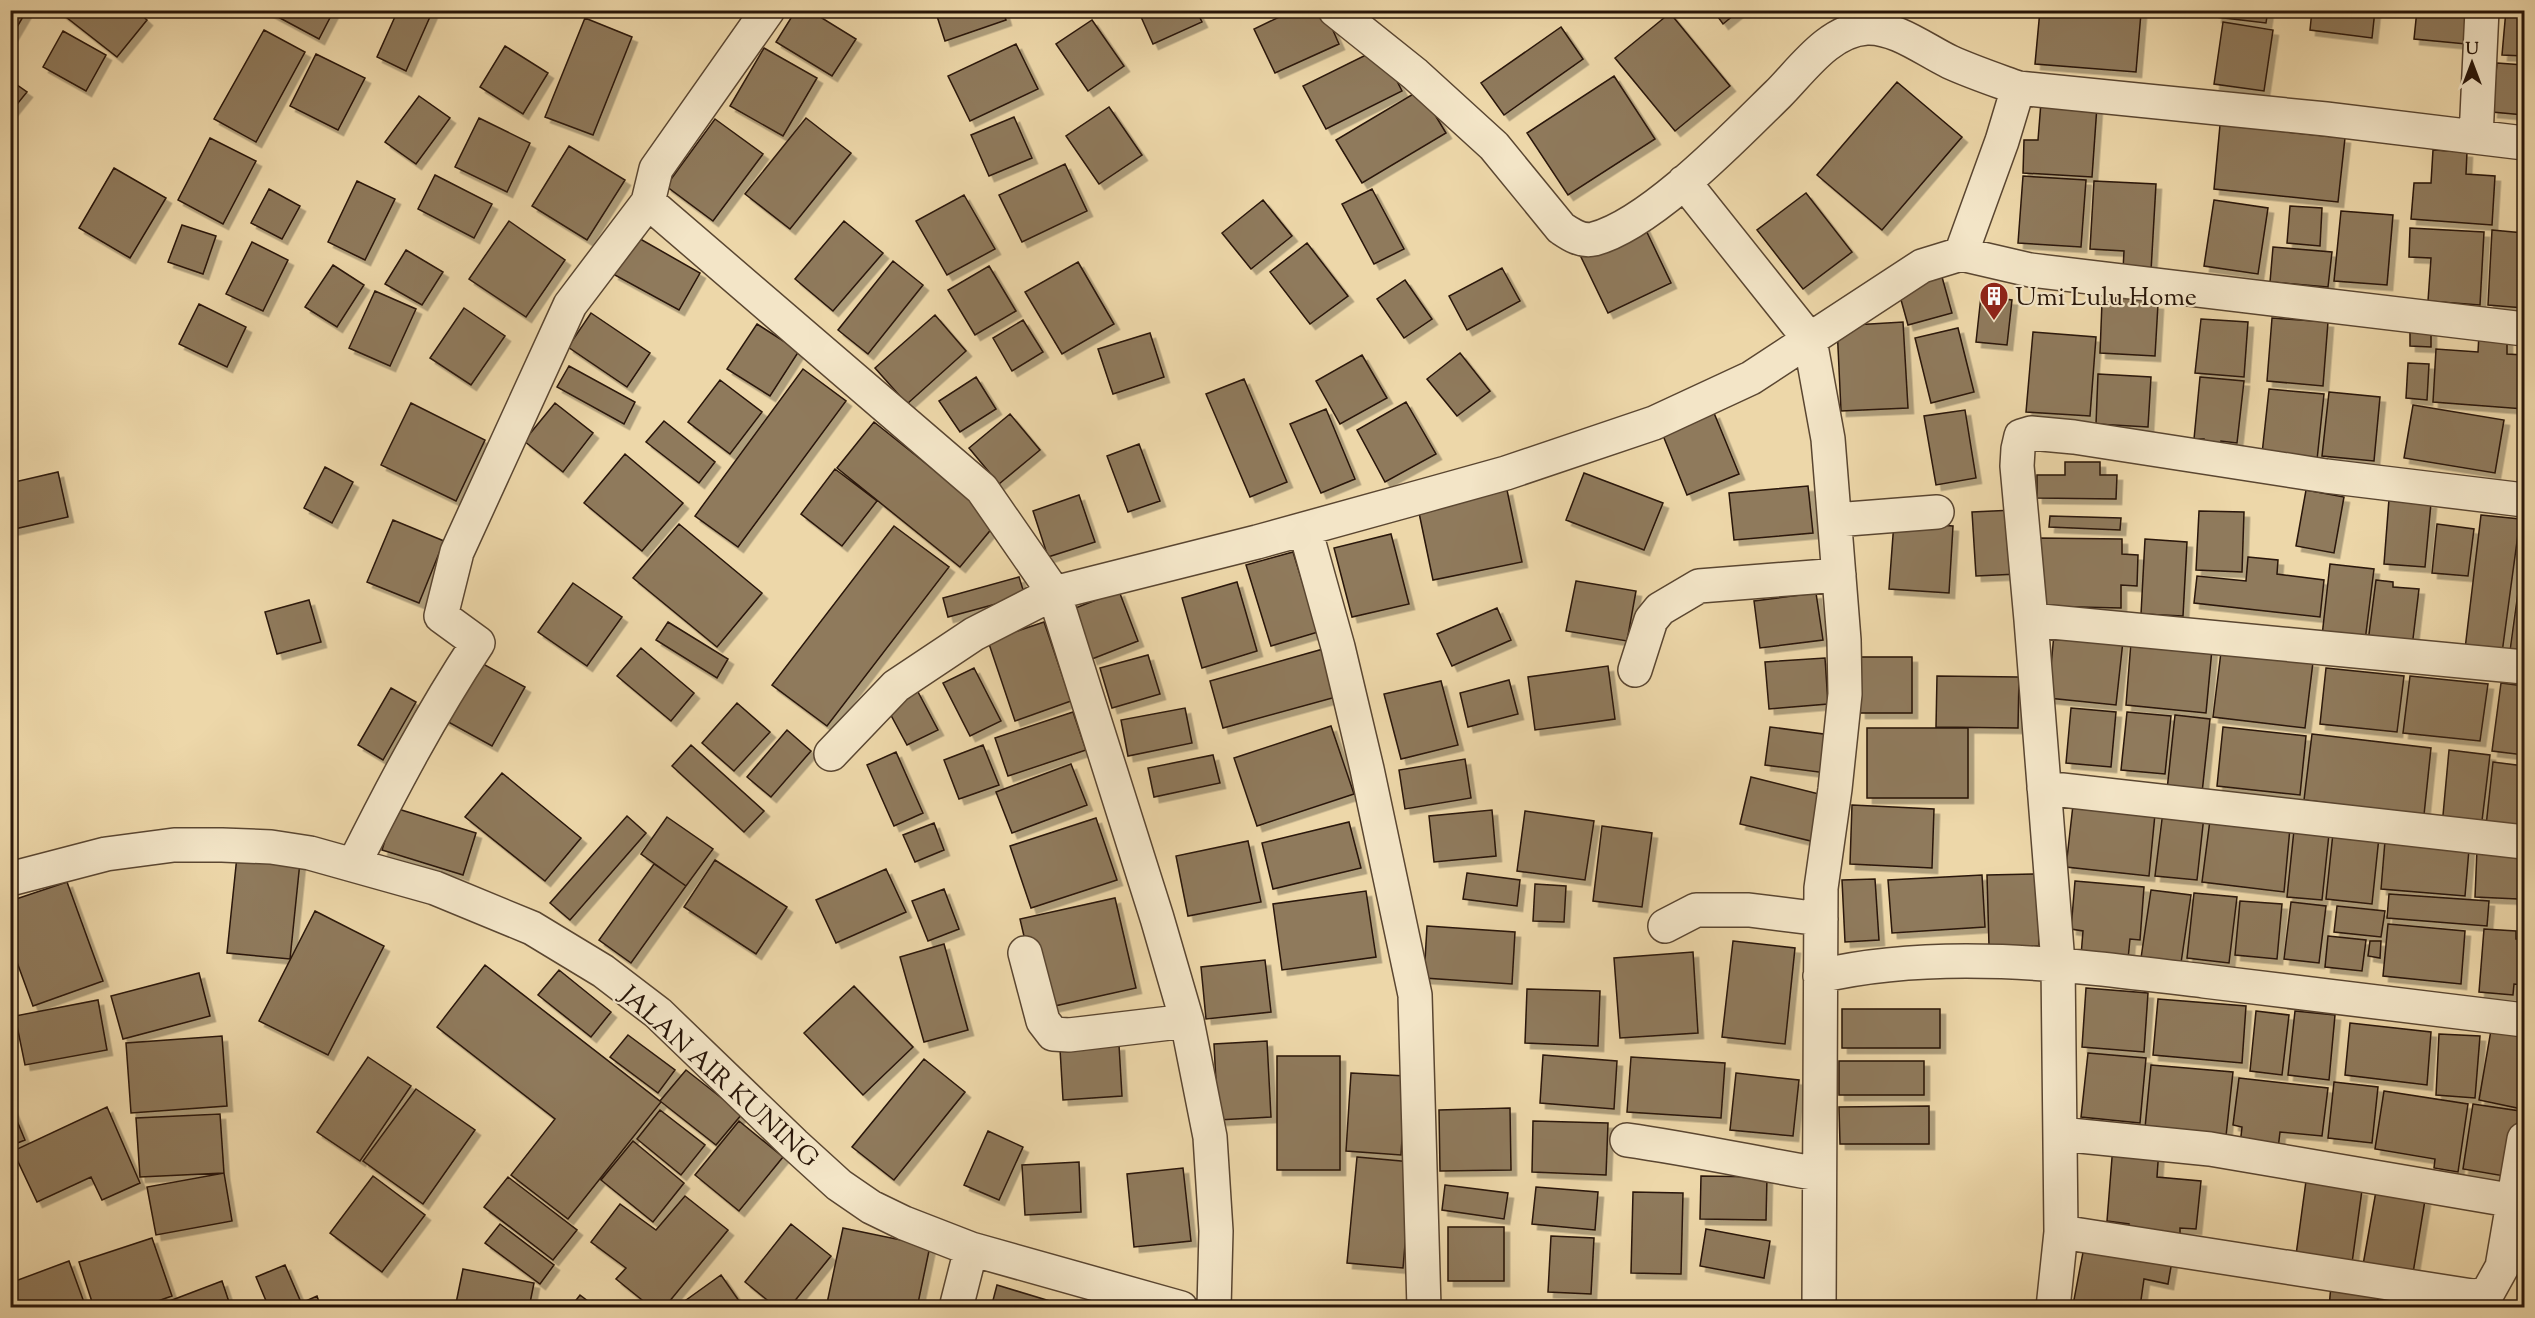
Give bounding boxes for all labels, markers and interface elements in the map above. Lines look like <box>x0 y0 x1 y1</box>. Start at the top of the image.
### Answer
north arrow <box>2442 33 2502 93</box>
text: U <box>2465 39 2479 62</box>
building icon: Umi Lulu Home <box>1978 280 2010 322</box>
place label: Umi Lulu Home <box>2015 280 2197 317</box>
street label: JALAN AIR KUNING <box>609 977 826 1177</box>

